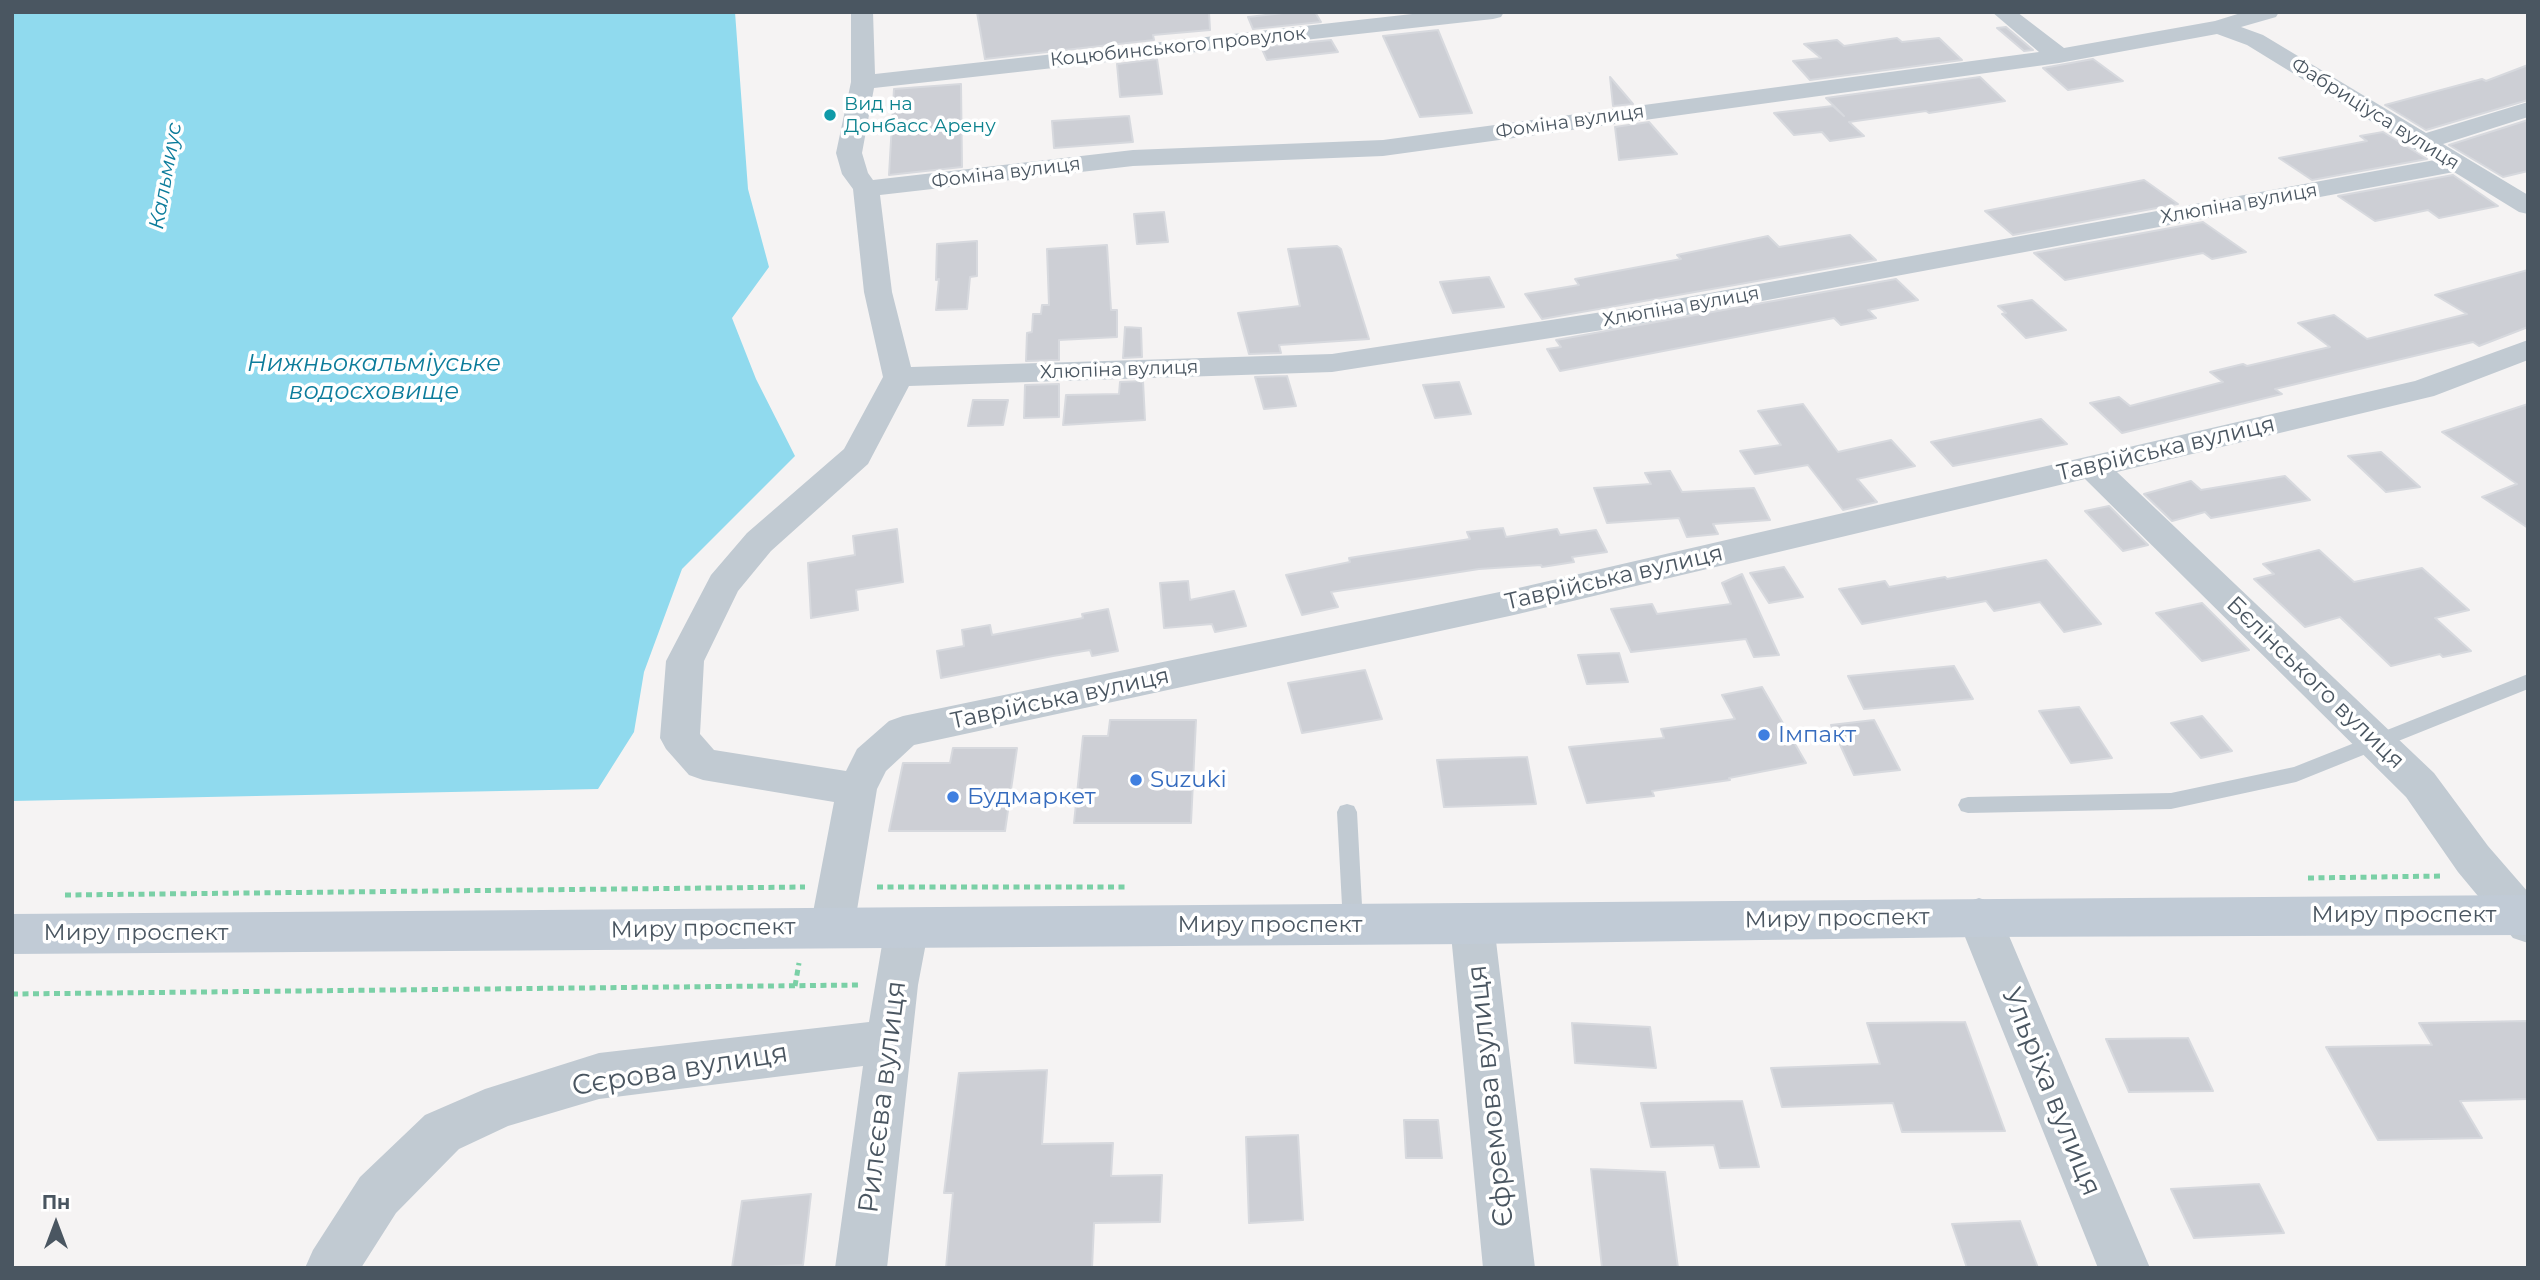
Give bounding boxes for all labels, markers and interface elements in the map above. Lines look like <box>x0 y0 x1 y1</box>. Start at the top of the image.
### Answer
street label: Коцюбинського провулок <box>1049 22 1307 72</box>
street label: Фабриціуса вулиця <box>2287 53 2463 175</box>
place label: Вид на Донбасс Арену <box>844 93 996 137</box>
street label: Фоміна вулиця <box>1494 100 1646 144</box>
marker: Вид на Донбасс Арену <box>822 107 838 123</box>
water label: Кальмиус <box>144 121 188 231</box>
street label: Фоміна вулиця <box>930 153 1082 193</box>
street label: Хлюпіна вулиця <box>2159 179 2319 229</box>
street label: Хлюпіна вулиця <box>1601 282 1761 332</box>
water label: Нижньокальміуське водосховище <box>247 350 501 406</box>
street label: Хлюпіна вулиця <box>1039 356 1199 384</box>
street label: Таврійська вулиця <box>2054 410 2278 488</box>
street label: Таврійська вулиця <box>1502 539 1726 617</box>
street label: Бєлінського вулиця <box>2220 591 2410 775</box>
street label: Таврійська вулиця <box>948 662 1172 736</box>
place label: Iмпакт <box>1778 721 1856 749</box>
marker: Iмпакт <box>1756 727 1772 743</box>
place label: Suzuki <box>1150 766 1227 794</box>
marker: Suzuki <box>1128 772 1144 788</box>
place label: Будмаркет <box>967 783 1096 811</box>
marker: Будмаркет <box>945 789 961 805</box>
street label: Миру проспект <box>2312 901 2496 929</box>
street label: Миру проспект <box>1744 904 1930 934</box>
street label: Миру проспект <box>1178 911 1362 939</box>
street label: Миру проспект <box>610 914 796 944</box>
street label: Миру проспект <box>44 919 228 947</box>
street label: Єфремова вулиця <box>1461 963 1521 1229</box>
street label: Рилєєва вулиця <box>852 979 914 1215</box>
street label: Ульріха вулиця <box>1994 983 2108 1201</box>
street label: Сєрова вулиця <box>570 1036 790 1104</box>
north arrow <box>21 1189 91 1259</box>
text: Пн <box>42 1191 70 1214</box>

